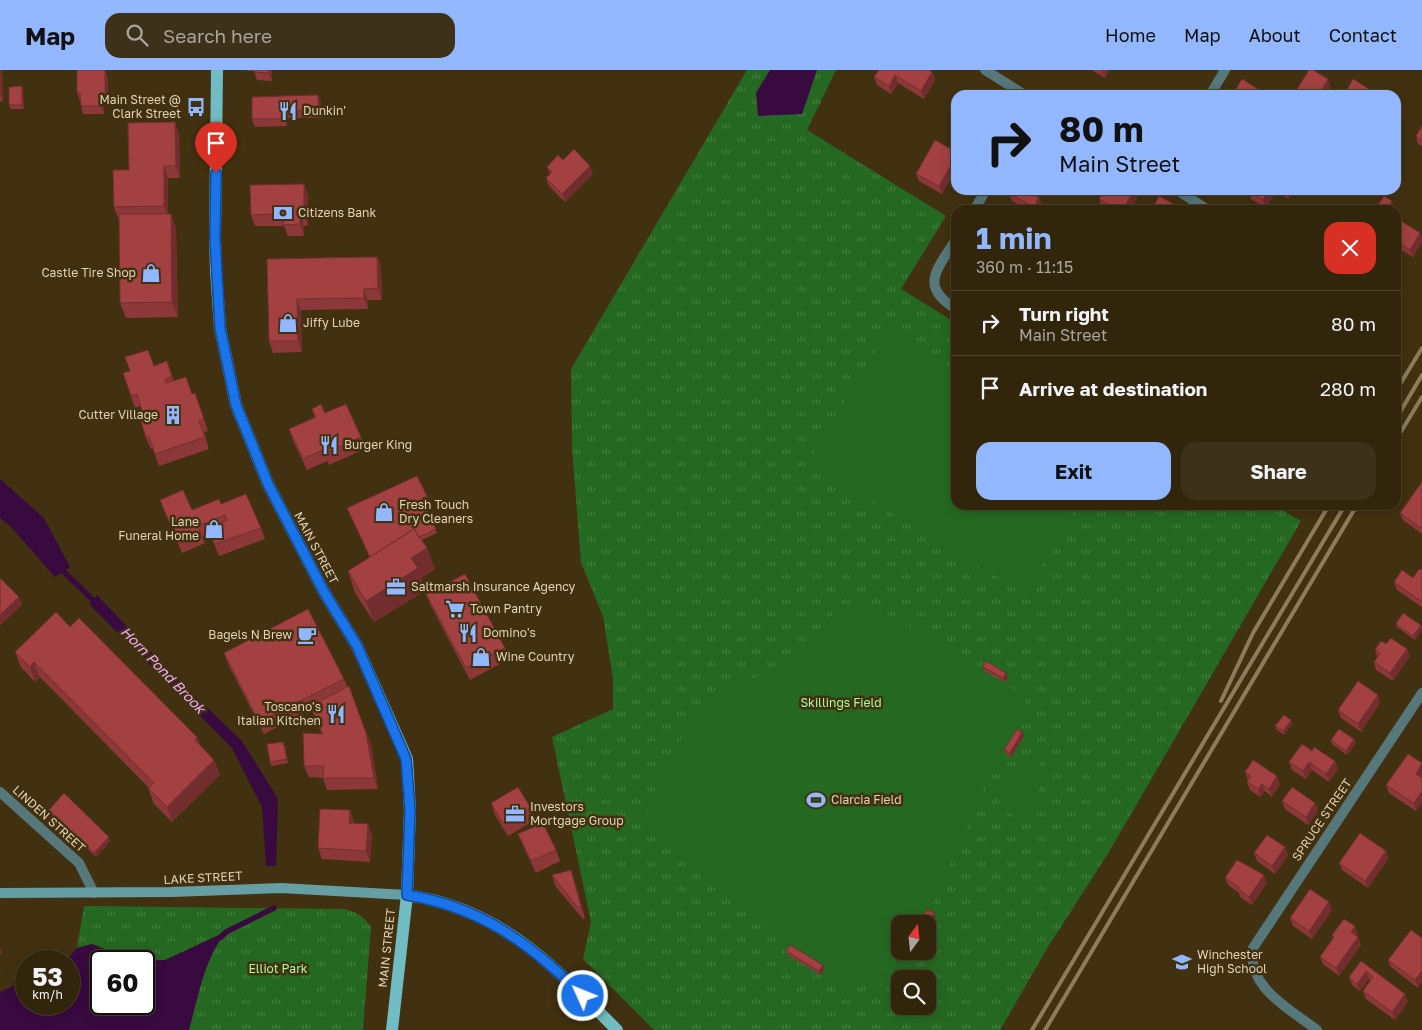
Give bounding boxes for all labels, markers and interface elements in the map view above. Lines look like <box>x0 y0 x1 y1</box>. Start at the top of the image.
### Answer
search box <box>105 13 455 58</box>
text: Map <box>25 21 75 50</box>
icon: search <box>123 21 151 49</box>
text: Search here <box>163 24 272 47</box>
text: Home <box>1105 24 1156 46</box>
text: Map <box>1184 24 1221 46</box>
text: About <box>1249 24 1301 46</box>
text: Contact <box>1329 24 1397 46</box>
place label: Main Street @ Clark Street <box>100 92 181 121</box>
bus stop icon: Main Street @ Clark Street <box>185 96 207 118</box>
restaurant icon: Dunkin' <box>277 100 299 122</box>
place label: Dunkin' <box>303 103 346 118</box>
text: 80 m <box>1059 108 1144 150</box>
icon: right <box>976 110 1041 175</box>
pin <box>195 122 237 173</box>
icon: arrive <box>202 129 230 157</box>
text: Main Street <box>1059 150 1180 177</box>
bank icon: Citizens Bank <box>272 202 294 224</box>
place label: Citizens Bank <box>298 205 376 220</box>
text: 1 min <box>976 220 1052 256</box>
button: close <box>1324 222 1376 274</box>
text: 360 m · 11:15 <box>976 257 1073 277</box>
shop icon: Castle Tire Shop <box>140 262 162 284</box>
place label: Castle Tire Shop <box>41 265 136 280</box>
text: Turn right <box>1019 302 1109 325</box>
icon: right <box>976 309 1004 337</box>
shop icon: Jiffy Lube <box>277 312 299 334</box>
text: 80 m <box>1331 312 1376 335</box>
place label: Jiffy Lube <box>303 315 360 330</box>
text: Main Street <box>1019 325 1107 345</box>
icon: arrive <box>976 374 1004 402</box>
text: Arrive at destination <box>1019 377 1207 400</box>
text: 280 m <box>1320 377 1376 400</box>
building icon: Cutter Village <box>162 404 184 426</box>
place label: Cutter Village <box>78 407 158 422</box>
restaurant icon: Burger King <box>318 434 340 456</box>
place label: Burger King <box>344 437 412 452</box>
button: Exit <box>976 442 1171 500</box>
button: Share <box>1181 442 1376 500</box>
place label: Fresh Touch Dry Cleaners <box>399 497 473 526</box>
shop icon: Fresh Touch Dry Cleaners <box>373 501 395 523</box>
street label: MAIN STREET <box>291 509 342 587</box>
place label: Lane Funeral Home <box>118 514 199 543</box>
shop icon: Lane Funeral Home <box>203 518 225 540</box>
office icon: Saltmarsh Insurance Agency <box>385 576 407 598</box>
place label: Saltmarsh Insurance Agency <box>411 579 576 594</box>
supermarket icon: Town Pantry <box>444 598 466 620</box>
place label: Town Pantry <box>470 601 542 616</box>
restaurant icon: Domino's <box>457 622 479 644</box>
water label: Horn Pond Brook <box>118 623 211 718</box>
cafe icon: Bagels N Brew <box>296 624 318 646</box>
place label: Domino's <box>483 625 536 640</box>
place label: Bagels N Brew <box>208 627 292 642</box>
shop icon: Wine Country <box>470 646 492 668</box>
place label: Wine Country <box>496 649 575 664</box>
park label: Skillings Field <box>800 695 882 710</box>
place label: Toscano's Italian Kitchen <box>237 699 321 728</box>
restaurant icon: Toscano's Italian Kitchen <box>325 703 347 725</box>
street label: SPRUCE STREET <box>1288 775 1355 864</box>
street label: LINDEN STREET <box>10 782 89 856</box>
sports icon: Ciarcia Field <box>805 789 827 811</box>
place label: Ciarcia Field <box>831 792 902 807</box>
place label: Investors Mortgage Group <box>530 799 624 828</box>
office icon: Investors Mortgage Group <box>504 803 526 825</box>
street label: LAKE STREET <box>163 868 243 887</box>
street label: MAIN STREET <box>375 907 398 988</box>
north arrow <box>891 915 936 960</box>
map controls <box>891 915 936 1015</box>
place label: Winchester High School <box>1197 947 1267 976</box>
speed limit sign: 60 <box>90 950 155 1015</box>
school or university icon: Winchester High School <box>1171 951 1193 973</box>
text: 53 <box>32 961 63 992</box>
park label: Elliot Park <box>248 961 308 976</box>
position arrow <box>556 969 608 1021</box>
button: search <box>891 970 936 1015</box>
text: km/h <box>32 987 63 1002</box>

